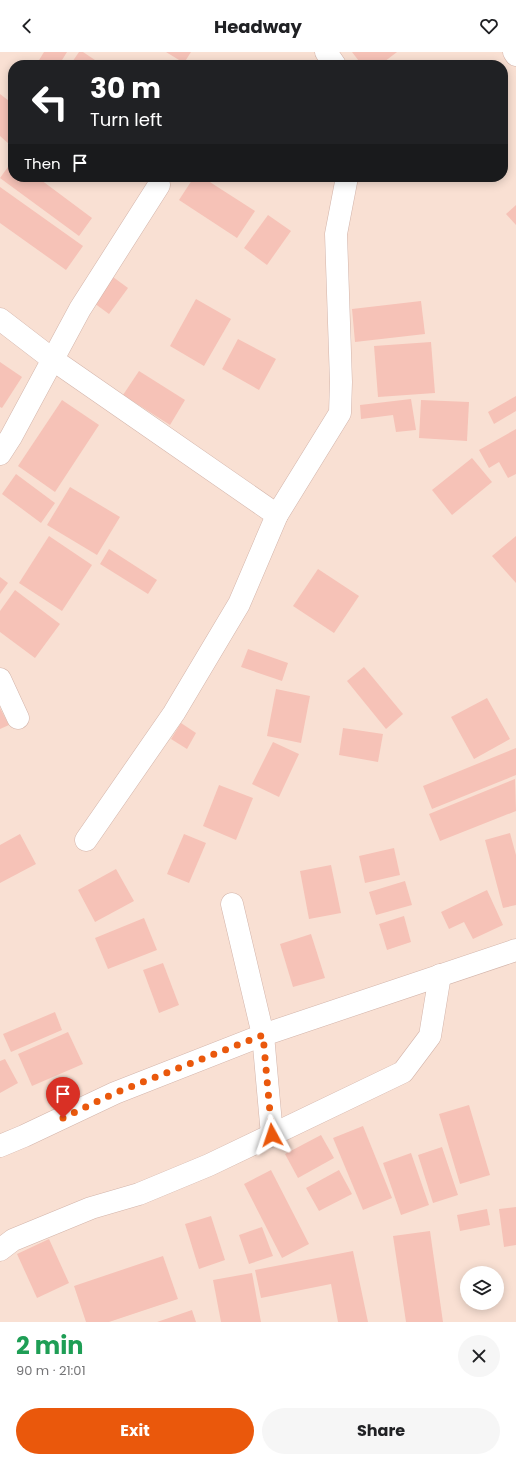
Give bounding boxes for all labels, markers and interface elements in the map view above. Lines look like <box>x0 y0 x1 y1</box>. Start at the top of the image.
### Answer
text: Headway <box>214 14 302 39</box>
icon: back <box>16 15 38 37</box>
icon: heart <box>478 15 500 37</box>
text: 30 m <box>90 69 161 108</box>
icon: left <box>24 76 76 128</box>
text: Turn left <box>90 107 162 132</box>
icon: arrive <box>69 152 91 174</box>
text: Then <box>24 153 61 174</box>
pin <box>46 1077 80 1118</box>
icon: arrive <box>52 1083 74 1105</box>
position arrow <box>251 1114 293 1156</box>
map controls <box>460 1266 504 1310</box>
button: layers <box>460 1266 504 1310</box>
text: 2 min <box>16 1329 83 1362</box>
button: close <box>458 1335 500 1377</box>
text: 90 m · 21:01 <box>16 1361 86 1380</box>
button: Exit <box>16 1408 254 1454</box>
button: Share <box>262 1408 500 1454</box>

